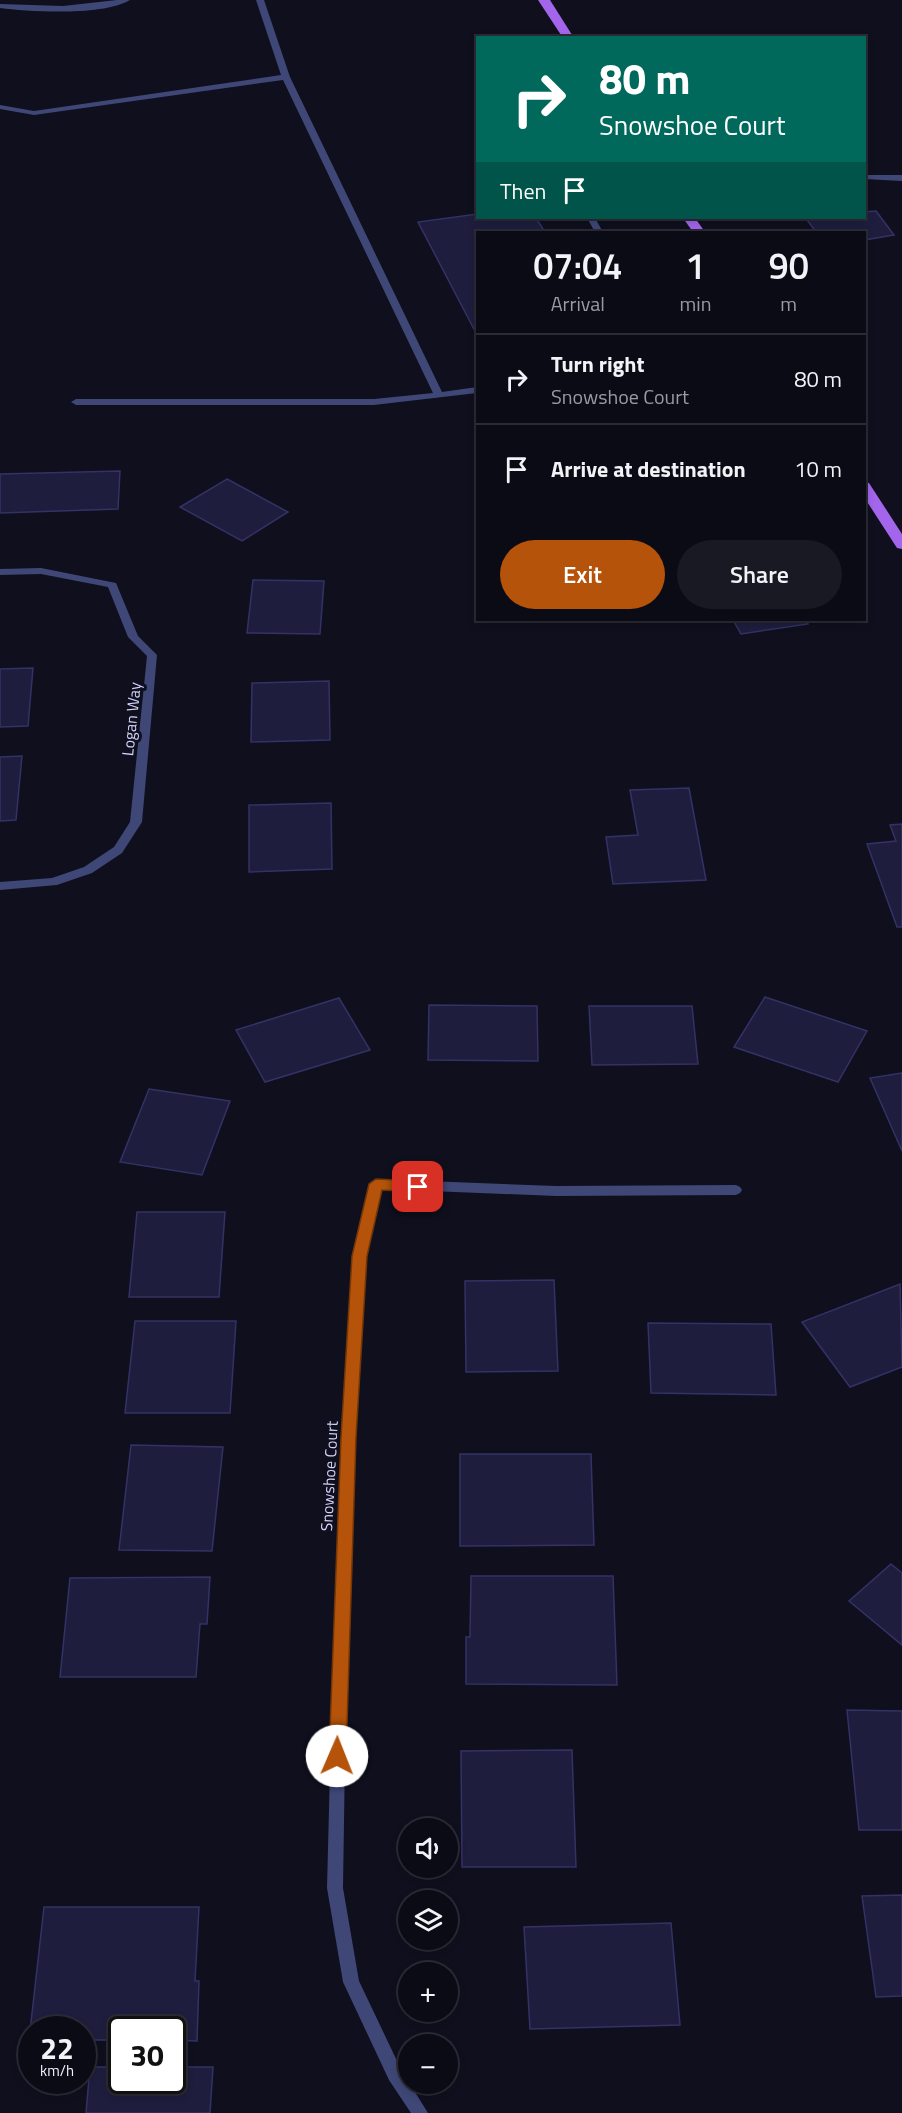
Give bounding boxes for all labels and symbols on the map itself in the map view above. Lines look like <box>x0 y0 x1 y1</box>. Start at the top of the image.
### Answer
street label: Logan Way <box>115 681 147 757</box>
pin <box>392 1161 443 1212</box>
street label: Snowshoe Court <box>314 1420 344 1532</box>
position arrow <box>305 1724 369 1788</box>
speed limit sign: 30 <box>108 2016 186 2094</box>

